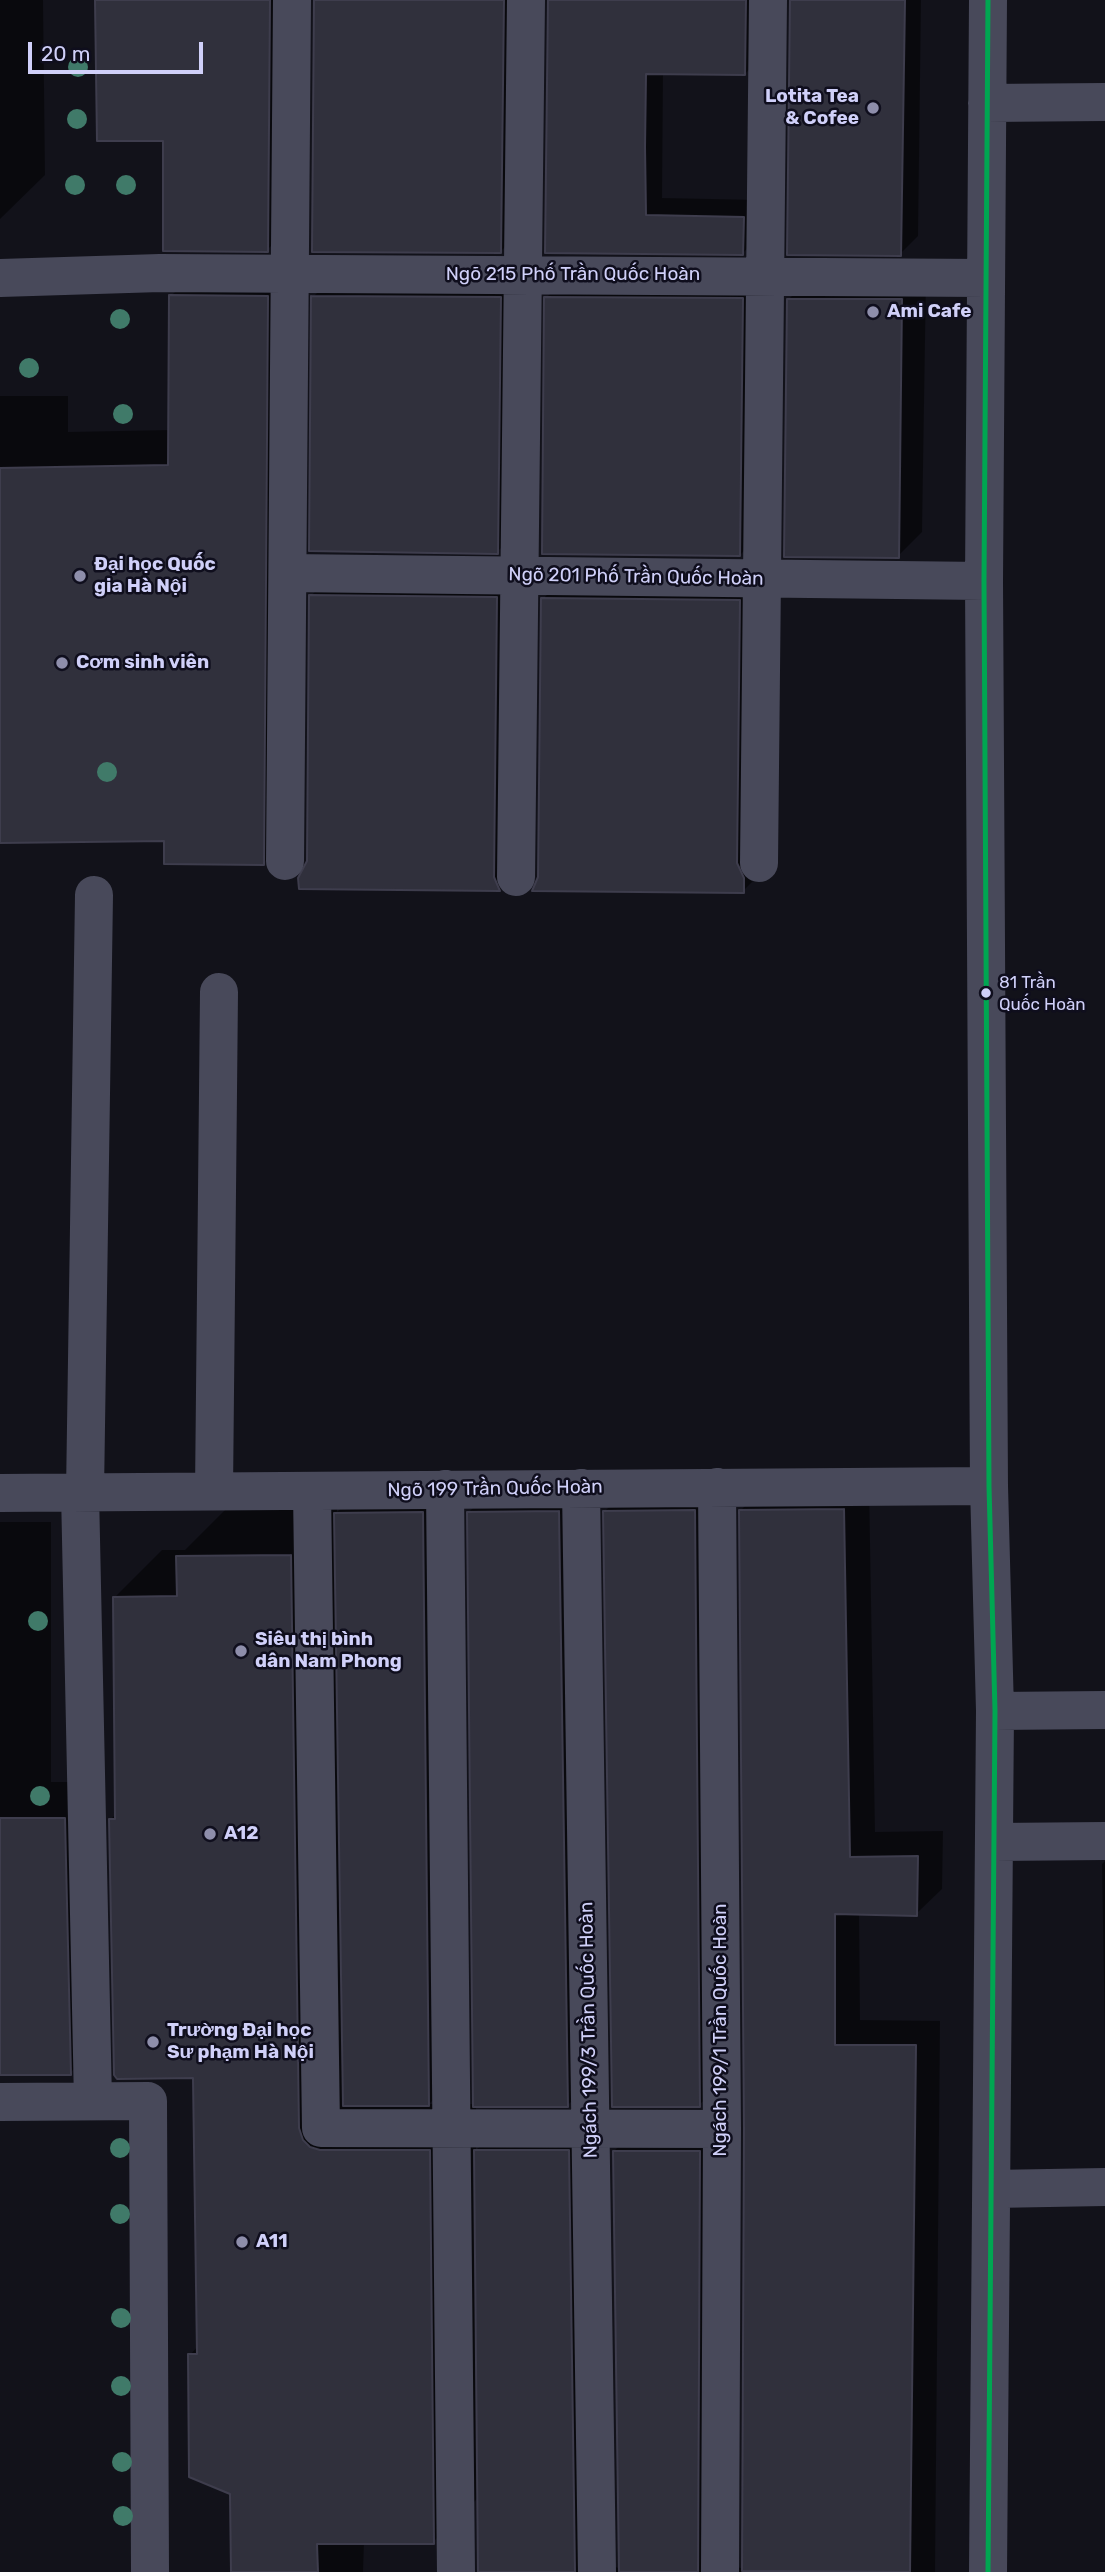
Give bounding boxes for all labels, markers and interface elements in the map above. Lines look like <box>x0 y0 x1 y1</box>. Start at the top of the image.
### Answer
scale bar <box>32 28 206 72</box>
text: 20 m <box>41 41 90 66</box>
place label: Lotita Tea & Cofee <box>765 86 859 130</box>
marker: Lotita Tea & Cofee <box>865 100 881 116</box>
street label: Ngõ 215 Phố Trần Quốc Hoàn <box>446 264 700 286</box>
place label: Ami Cafe <box>887 301 972 323</box>
marker: Ami Cafe <box>865 304 881 320</box>
place label: Đại học Quốc gia Hà Nội <box>94 554 216 598</box>
street label: Ngõ 201 Phố Trần Quốc Hoàn <box>508 563 764 591</box>
marker: Đại học Quốc gia Hà Nội <box>72 568 88 584</box>
place label: Cơm sinh viên <box>76 652 209 674</box>
marker: Cơm sinh viên <box>54 655 70 671</box>
place label: 81 Trần Quốc Hoàn <box>999 973 1086 1013</box>
marker: 81 Trần Quốc Hoàn <box>979 986 993 1000</box>
street label: Ngõ 199 Trần Quốc Hoàn <box>387 1476 603 1502</box>
place label: Siêu thị bình dân Nam Phong <box>255 1629 402 1673</box>
marker: Siêu thị bình dân Nam Phong <box>233 1643 249 1659</box>
place label: A12 <box>224 1823 259 1845</box>
marker: A12 <box>202 1826 218 1842</box>
street label: Ngách 199/3 Trần Quốc Hoàn <box>575 1902 603 2158</box>
street label: Ngách 199/1 Trần Quốc Hoàn <box>710 1903 732 2157</box>
place label: Trường Đại học Sư phạm Hà Nội <box>167 2020 314 2064</box>
marker: Trường Đại học Sư phạm Hà Nội <box>145 2034 161 2050</box>
place label: A11 <box>256 2231 288 2253</box>
marker: A11 <box>234 2234 250 2250</box>

